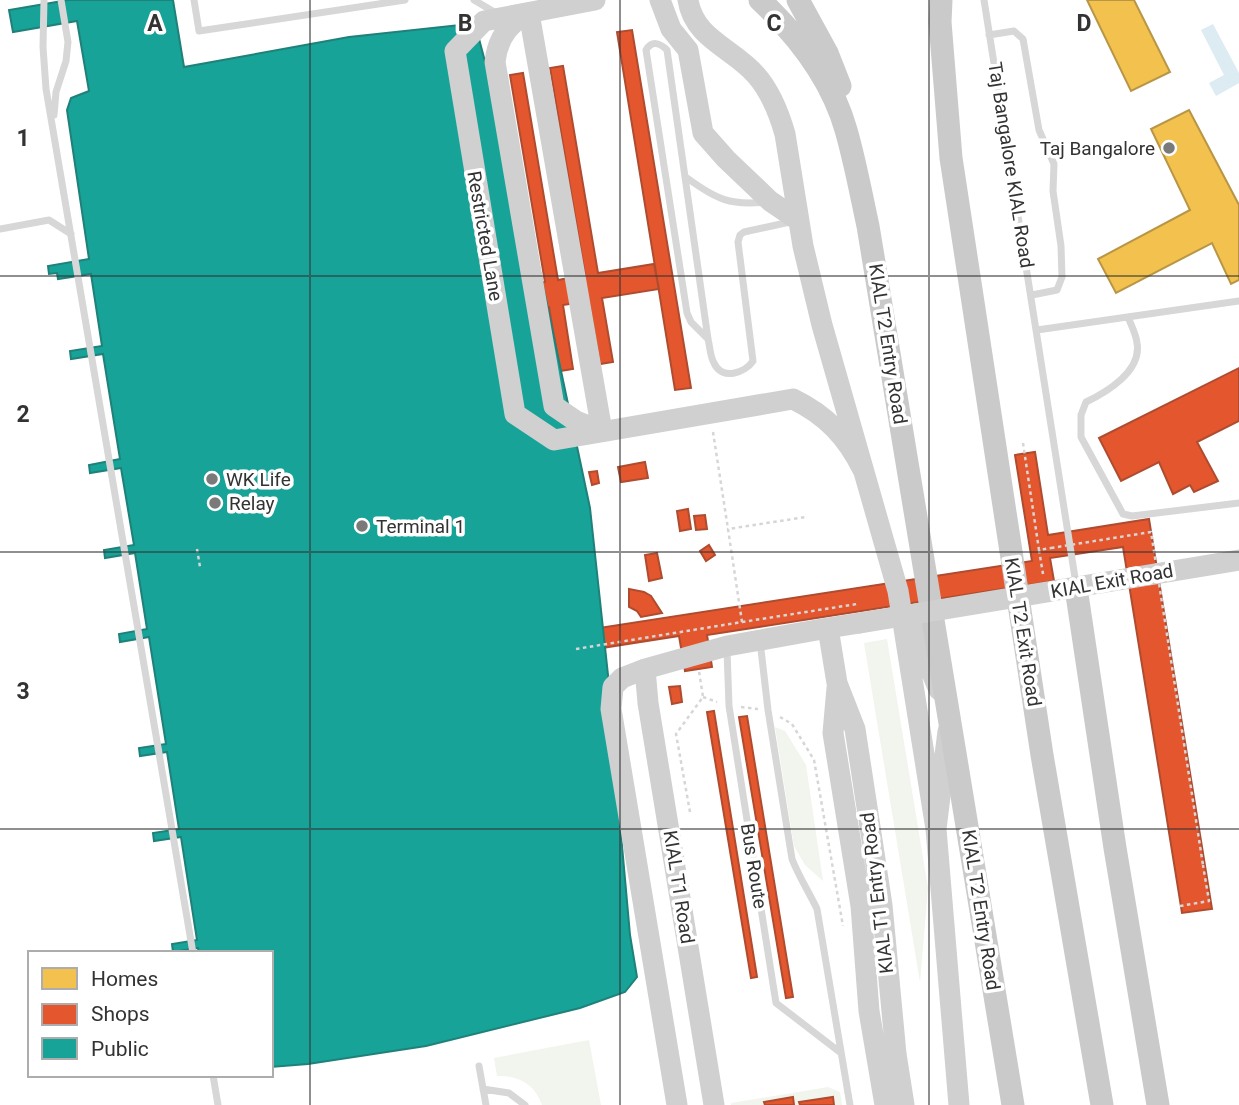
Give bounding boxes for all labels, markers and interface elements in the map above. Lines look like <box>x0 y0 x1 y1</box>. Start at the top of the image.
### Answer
text: A <box>147 10 163 37</box>
text: B <box>458 10 472 37</box>
text: C <box>766 10 782 37</box>
text: D <box>1077 10 1091 37</box>
street label: Taj Bangalore KIAL Road <box>983 60 1039 270</box>
text: 1 <box>16 125 30 152</box>
place label: Taj Bangalore <box>1040 137 1155 160</box>
marker: Taj Bangalore <box>1161 140 1177 156</box>
street label: Restricted Lane <box>462 169 508 303</box>
street label: KIAL T2 Entry Road <box>864 262 912 426</box>
text: 2 <box>16 401 30 428</box>
place label: WK Life <box>226 468 291 491</box>
marker: WK Life <box>204 471 220 487</box>
place label: Relay <box>229 492 275 515</box>
marker: Relay <box>207 495 223 511</box>
place label: Terminal 1 <box>376 515 465 538</box>
marker: Terminal 1 <box>354 518 370 534</box>
street label: KIAL T2 Exit Road <box>1000 556 1046 708</box>
street label: KIAL Exit Road <box>1049 559 1175 603</box>
text: 3 <box>16 678 30 705</box>
street label: KIAL T1 Entry Road <box>856 811 898 975</box>
street label: Bus Route <box>736 822 772 910</box>
street label: KIAL T2 Entry Road <box>957 828 1005 992</box>
street label: KIAL T1 Road <box>659 829 699 945</box>
legend <box>28 951 273 1077</box>
text: Homes <box>91 967 158 991</box>
text: Shops <box>91 1002 150 1026</box>
text: Public <box>91 1037 149 1061</box>

